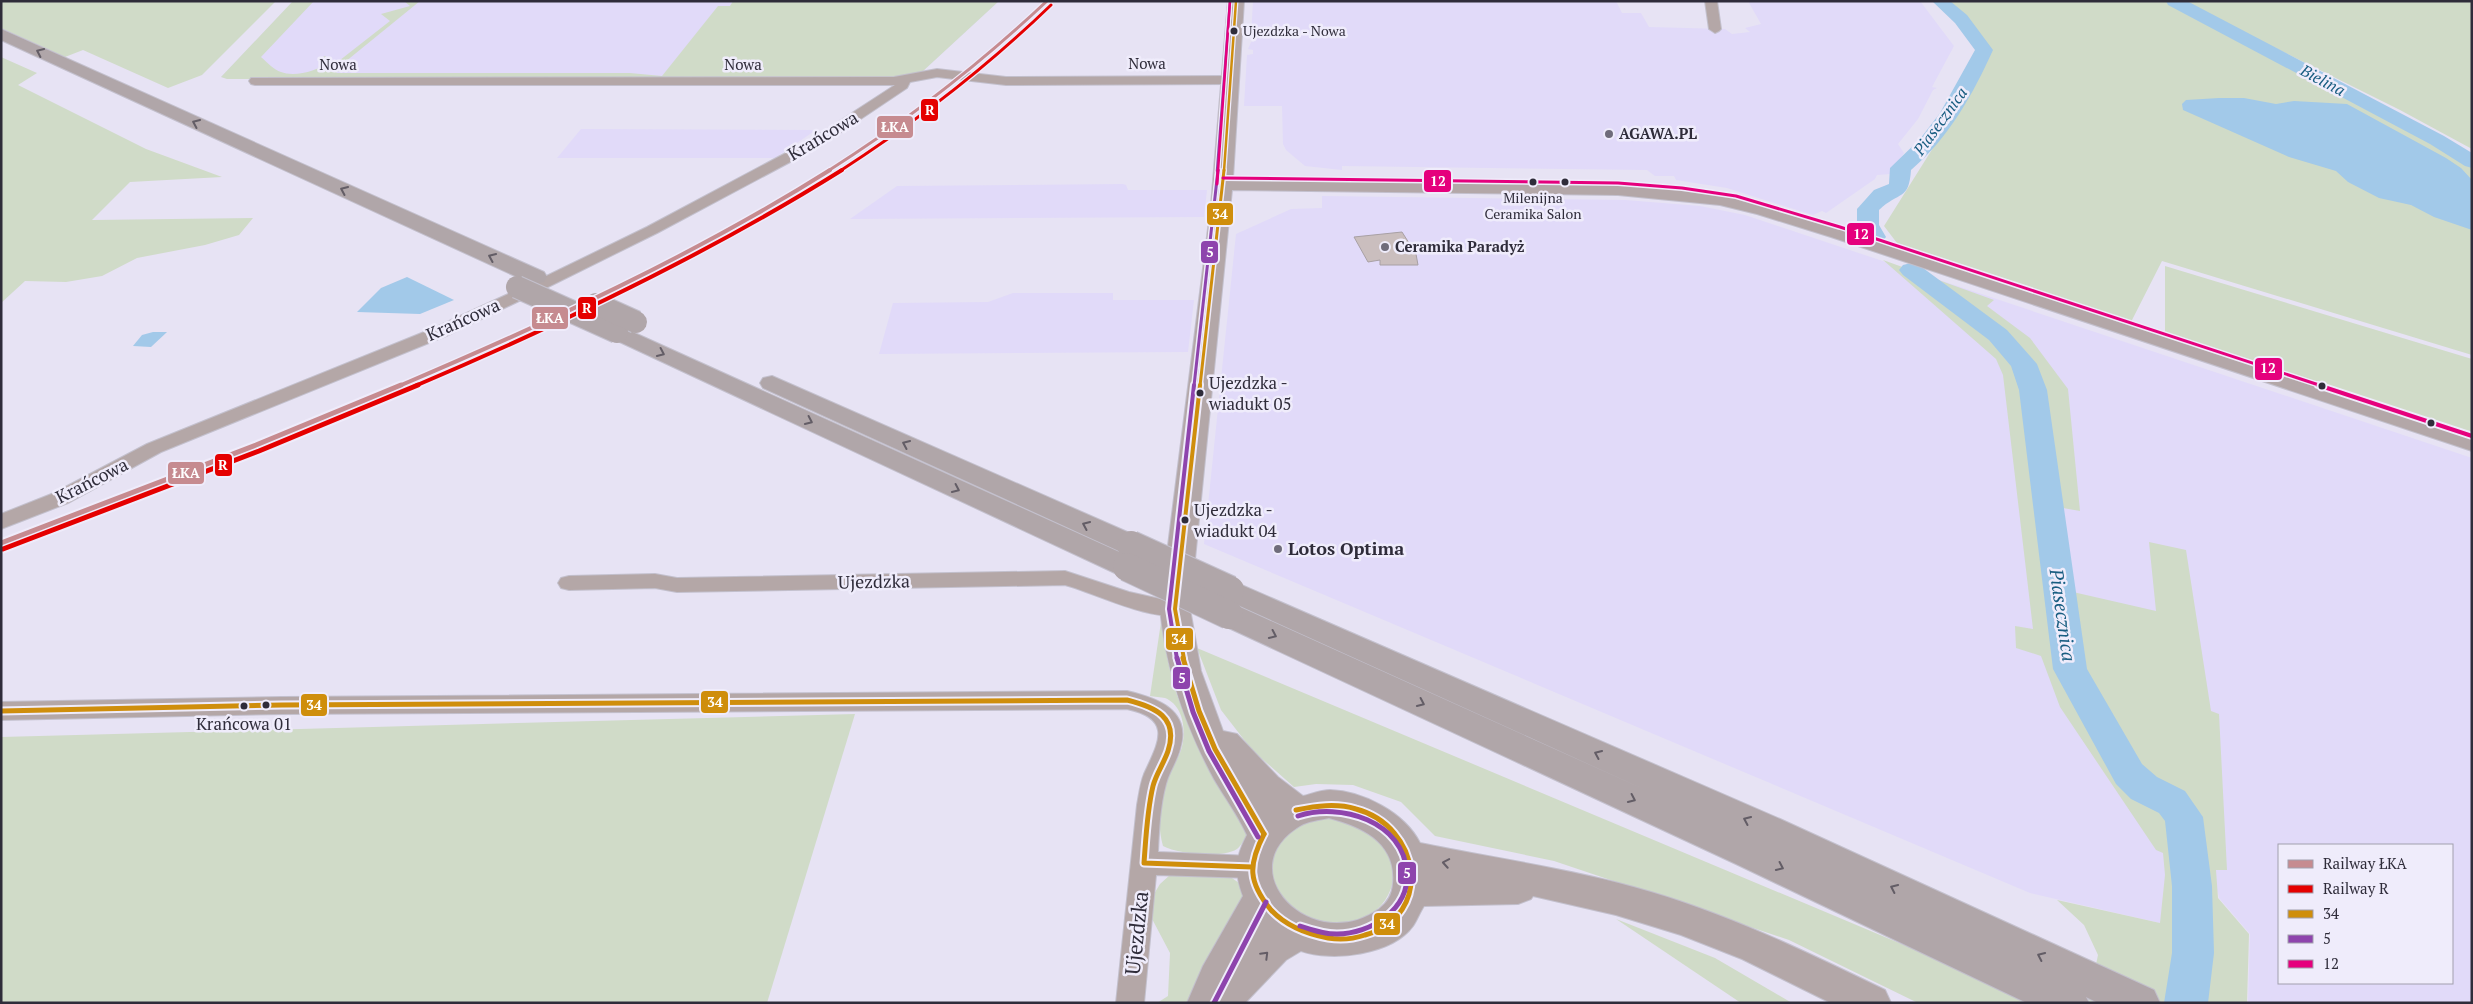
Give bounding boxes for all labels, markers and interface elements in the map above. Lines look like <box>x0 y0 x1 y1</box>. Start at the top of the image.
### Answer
place label: Ujezdzka - Nowa <box>1243 21 1346 40</box>
marker: Ujezdzka - Nowa <box>1229 26 1239 36</box>
one-way arrow <box>36 48 45 59</box>
street label: Nowa <box>1128 53 1166 73</box>
street label: Nowa <box>319 54 357 74</box>
street label: Nowa <box>724 54 762 74</box>
water label: Bielina <box>2296 59 2349 101</box>
water label: Piasecznica <box>1907 83 1972 160</box>
line badge: R <box>920 98 939 122</box>
text: R <box>925 100 935 119</box>
street label: Krańcowa <box>783 105 862 166</box>
line badge: ŁKA <box>876 115 914 139</box>
text: ŁKA <box>881 117 910 136</box>
one-way arrow <box>192 119 201 130</box>
place label: AGAWA.PL <box>1619 123 1697 143</box>
marker: AGAWA.PL <box>1603 128 1615 140</box>
line badge: 12 <box>1423 169 1452 193</box>
text: 12 <box>1430 171 1446 190</box>
marker: Milenijna Ceramika Salon <box>1528 177 1538 187</box>
unlabelled marker <box>1560 177 1570 187</box>
one-way arrow <box>340 186 349 197</box>
place label: Milenijna Ceramika Salon <box>1484 188 1582 223</box>
line badge: 34 <box>1206 202 1234 226</box>
text: 34 <box>1212 204 1228 223</box>
line badge: 12 <box>1846 222 1875 246</box>
text: 12 <box>1853 224 1869 243</box>
place label: Ceramika Paradyż <box>1395 236 1525 256</box>
line badge: 5 <box>1200 240 1219 264</box>
marker: Ceramika Paradyż <box>1379 241 1391 253</box>
text: 5 <box>1206 242 1214 261</box>
one-way arrow <box>488 253 497 263</box>
street label: Krańcowa <box>422 292 503 346</box>
line badge: R <box>577 296 597 320</box>
text: R <box>582 298 592 317</box>
line badge: ŁKA <box>531 306 569 330</box>
text: ŁKA <box>536 308 565 327</box>
one-way arrow <box>656 346 665 357</box>
line badge: 12 <box>2254 357 2283 381</box>
text: 12 <box>2260 358 2276 377</box>
place label: Ujezdzka - wiadukt 05 <box>1208 371 1292 415</box>
unlabelled marker <box>2317 381 2327 391</box>
marker: Ujezdzka - wiadukt 05 <box>1195 388 1205 398</box>
one-way arrow <box>803 414 812 424</box>
unlabelled marker <box>2426 418 2436 428</box>
one-way arrow <box>902 439 911 450</box>
street label: Krańcowa <box>51 452 132 509</box>
line badge: R <box>214 453 233 477</box>
text: R <box>218 455 228 474</box>
line badge: ŁKA <box>167 461 205 485</box>
text: ŁKA <box>172 463 201 482</box>
one-way arrow <box>951 482 960 493</box>
place label: Ujezdzka - wiadukt 04 <box>1193 498 1277 542</box>
marker: Ujezdzka - wiadukt 04 <box>1180 515 1190 525</box>
one-way arrow <box>1082 521 1091 531</box>
place label: Lotos Optima <box>1288 536 1404 560</box>
marker: Lotos Optima <box>1272 543 1284 555</box>
water label: Piasecznica <box>2044 566 2082 663</box>
street label: Ujezdzka <box>838 568 910 594</box>
line badge: 34 <box>1165 627 1194 651</box>
text: 34 <box>1171 629 1187 648</box>
one-way arrow <box>1268 629 1277 639</box>
line badge: 5 <box>1172 666 1191 690</box>
text: 5 <box>1178 668 1186 687</box>
line badge: 34 <box>700 690 729 714</box>
text: 34 <box>707 692 723 711</box>
line badge: 34 <box>300 693 328 717</box>
text: 34 <box>306 695 322 714</box>
one-way arrow <box>1416 696 1425 707</box>
unlabelled marker <box>261 700 271 710</box>
marker: Krańcowa 01 <box>239 701 249 711</box>
place label: Krańcowa 01 <box>196 712 292 735</box>
one-way arrow <box>1594 749 1603 760</box>
one-way arrow <box>1627 793 1636 804</box>
one-way arrow <box>1743 815 1752 826</box>
legend <box>2278 844 2453 984</box>
text: Railway ŁKA <box>2323 853 2407 873</box>
one-way arrow <box>1441 858 1450 868</box>
line badge: 5 <box>1397 861 1417 885</box>
one-way arrow <box>1775 861 1784 872</box>
text: 5 <box>1403 863 1411 882</box>
text: Railway R <box>2323 878 2389 898</box>
one-way arrow <box>1890 884 1899 894</box>
street label: Ujezdzka <box>1118 889 1154 976</box>
text: 34 <box>2323 903 2339 923</box>
line badge: 34 <box>1373 912 1401 936</box>
text: 34 <box>1379 914 1395 933</box>
text: 5 <box>2323 928 2331 948</box>
one-way arrow <box>1259 952 1268 961</box>
one-way arrow <box>2037 952 2046 963</box>
text: 12 <box>2323 953 2339 973</box>

